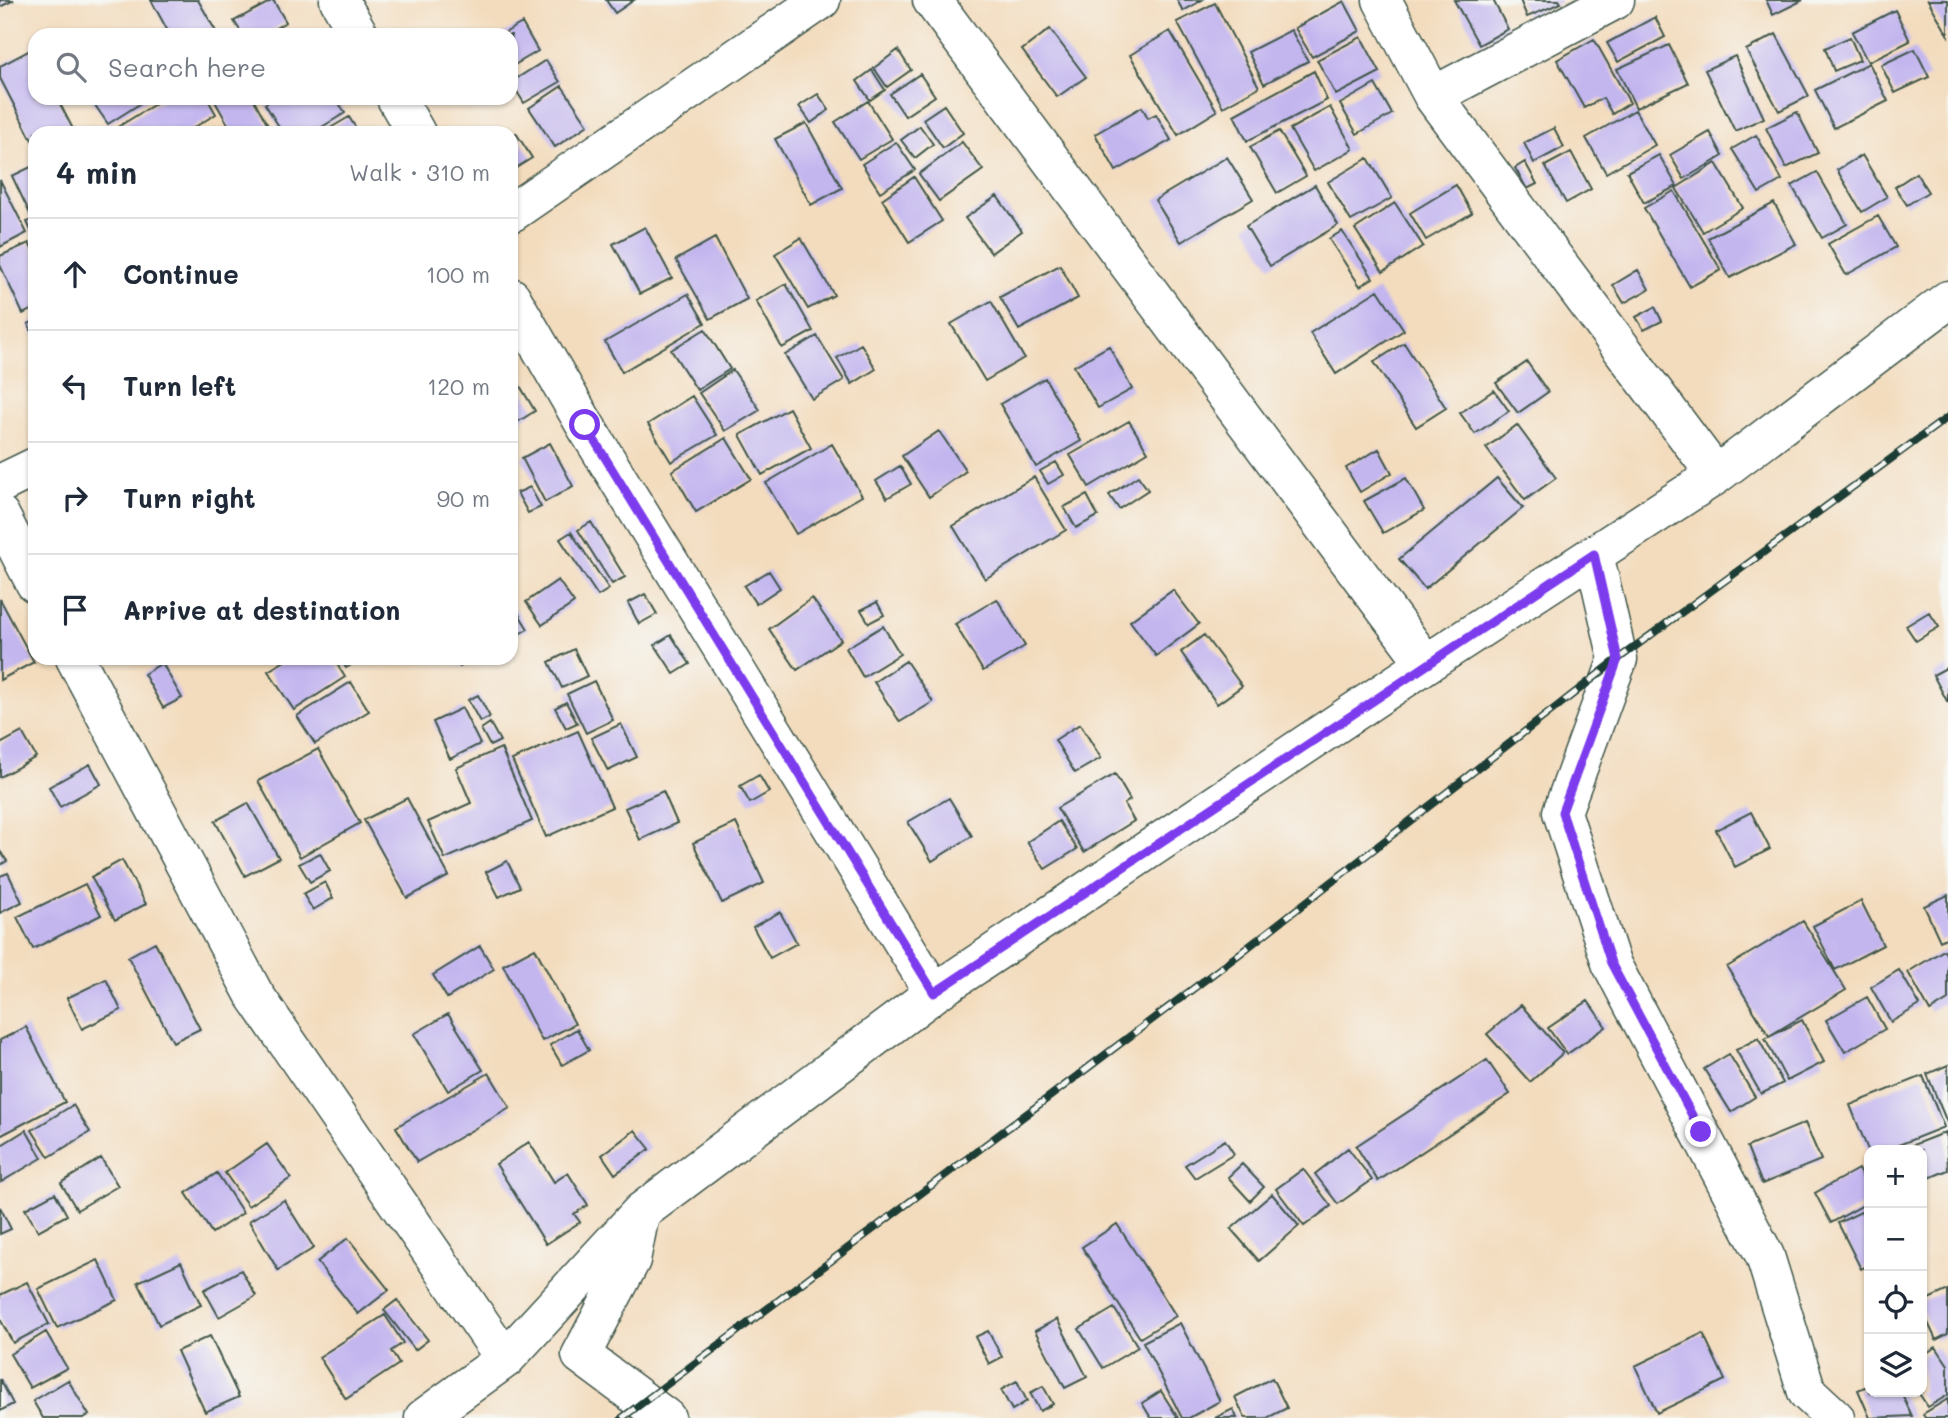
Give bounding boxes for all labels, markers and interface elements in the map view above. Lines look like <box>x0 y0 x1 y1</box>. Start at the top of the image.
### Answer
search box <box>28 28 518 105</box>
icon: search <box>52 48 90 86</box>
text: Search here <box>108 50 266 84</box>
text: 4 min <box>56 152 137 192</box>
text: Walk · 310 m <box>349 157 490 187</box>
icon: ahead <box>56 255 94 293</box>
text: Continue <box>123 257 239 291</box>
text: 100 m <box>426 259 490 289</box>
icon: left <box>56 367 94 405</box>
text: Turn left <box>123 369 236 403</box>
text: 120 m <box>427 371 490 401</box>
route start <box>569 409 600 440</box>
icon: right <box>56 479 94 517</box>
text: Turn right <box>123 481 256 515</box>
text: 90 m <box>437 483 490 513</box>
icon: arrive <box>56 591 94 629</box>
text: Arrive at destination <box>123 593 400 627</box>
route end <box>1685 1116 1716 1147</box>
map controls <box>1864 1145 1927 1397</box>
button: + <box>1864 1145 1927 1208</box>
button: − <box>1864 1208 1927 1271</box>
button: locate <box>1864 1271 1927 1334</box>
button: layers <box>1864 1334 1927 1397</box>

